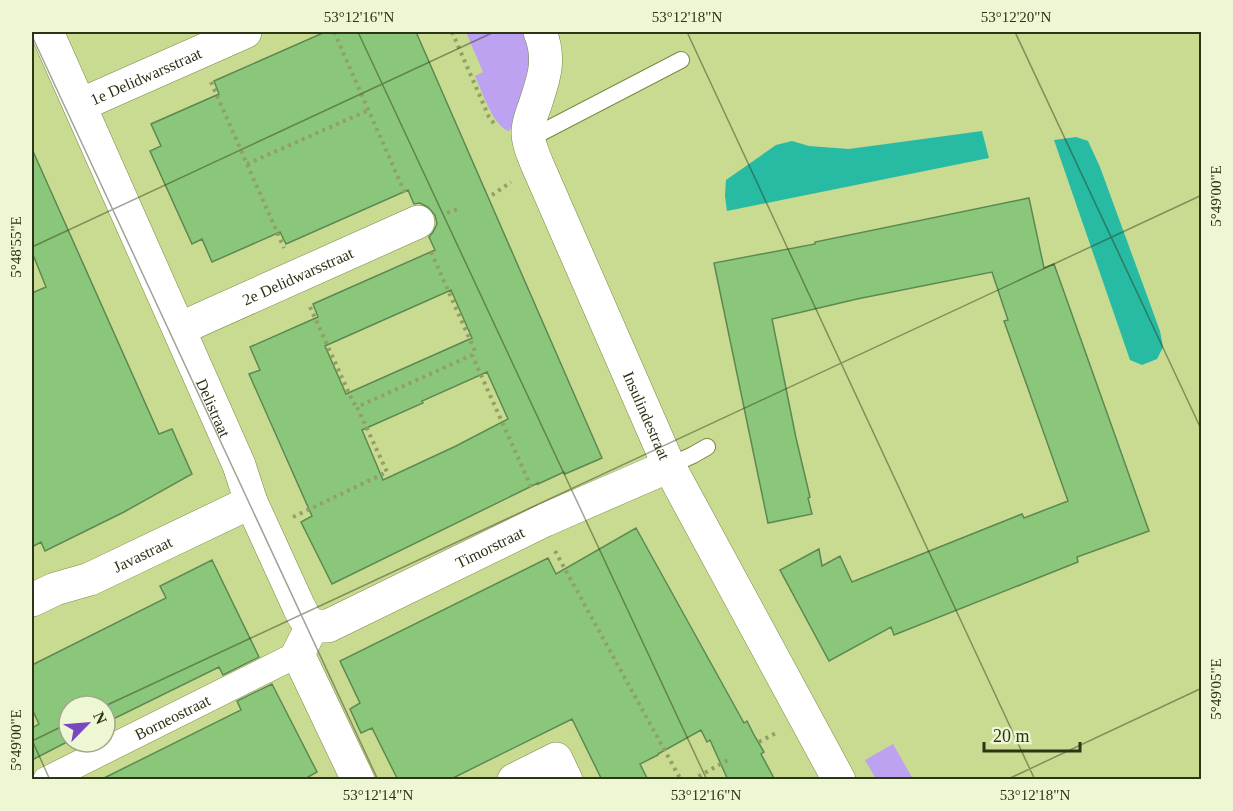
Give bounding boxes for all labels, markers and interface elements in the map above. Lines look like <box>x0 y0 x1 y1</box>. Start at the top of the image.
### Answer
text: 53°12'16"N <box>324 9 394 25</box>
text: 53°12'18"N <box>652 9 722 25</box>
text: 53°12'20"N <box>981 9 1051 25</box>
street label: 1e Delidwarsstraat <box>88 44 204 108</box>
text: 5°49'00"E <box>1208 165 1224 227</box>
text: 5°48'55"E <box>8 216 24 278</box>
street label: 2e Delidwarsstraat <box>240 243 356 308</box>
street label: Insulindestraat <box>620 369 674 462</box>
street label: Delistraat <box>193 376 234 440</box>
street label: Timorstraat <box>453 523 527 571</box>
street label: Javastraat <box>110 532 175 575</box>
text: 5°49'05"E <box>1208 658 1224 720</box>
street label: Borneostraat <box>132 691 213 743</box>
north arrow <box>57 694 117 754</box>
text: 5°49'00"E <box>8 709 24 771</box>
text: N <box>90 709 110 727</box>
scale bar <box>984 715 1080 753</box>
text: 20 m <box>993 726 1030 746</box>
text: 53°12'14"N <box>343 787 413 803</box>
text: 53°12'16"N <box>671 787 741 803</box>
text: 53°12'18"N <box>1000 787 1070 803</box>

